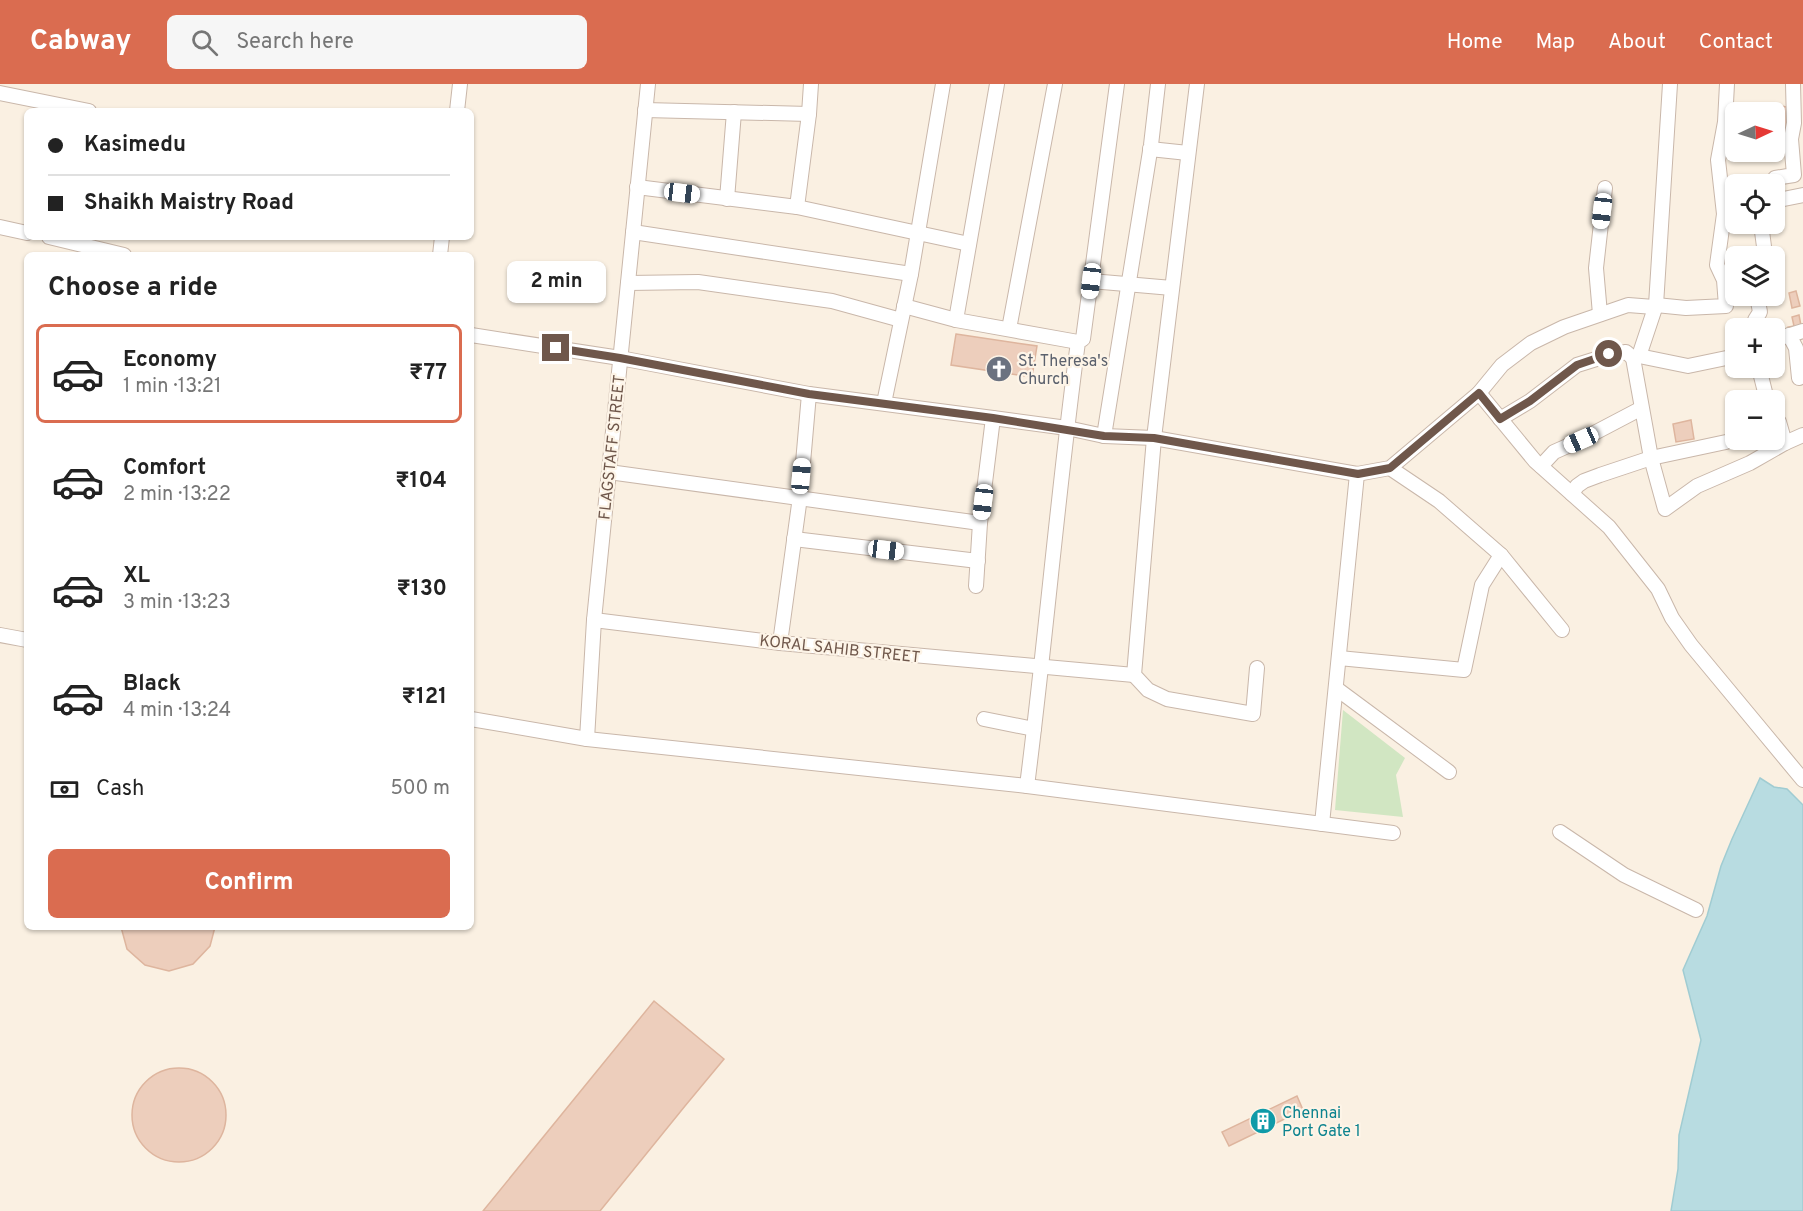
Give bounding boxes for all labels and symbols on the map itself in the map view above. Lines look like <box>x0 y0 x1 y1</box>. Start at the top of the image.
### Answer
north arrow <box>1725 102 1785 162</box>
car <box>663 182 701 204</box>
car <box>1591 192 1613 230</box>
callout: 2 min <box>506 261 606 303</box>
car <box>1080 262 1102 300</box>
route end <box>542 334 569 361</box>
route start <box>1595 340 1622 367</box>
place label: St. Theresa's Church <box>1018 352 1108 390</box>
church icon: St. Theresa's Church <box>984 354 1014 384</box>
street label: FLAGSTAFF STREET <box>595 374 631 521</box>
car <box>1561 424 1601 456</box>
car <box>790 457 812 495</box>
car <box>972 483 994 521</box>
car <box>867 539 905 561</box>
street label: KORAL SAHIB STREET <box>758 632 921 668</box>
place label: Chennai Port Gate 1 <box>1282 1104 1361 1142</box>
building icon: Chennai Port Gate 1 <box>1248 1106 1278 1136</box>

